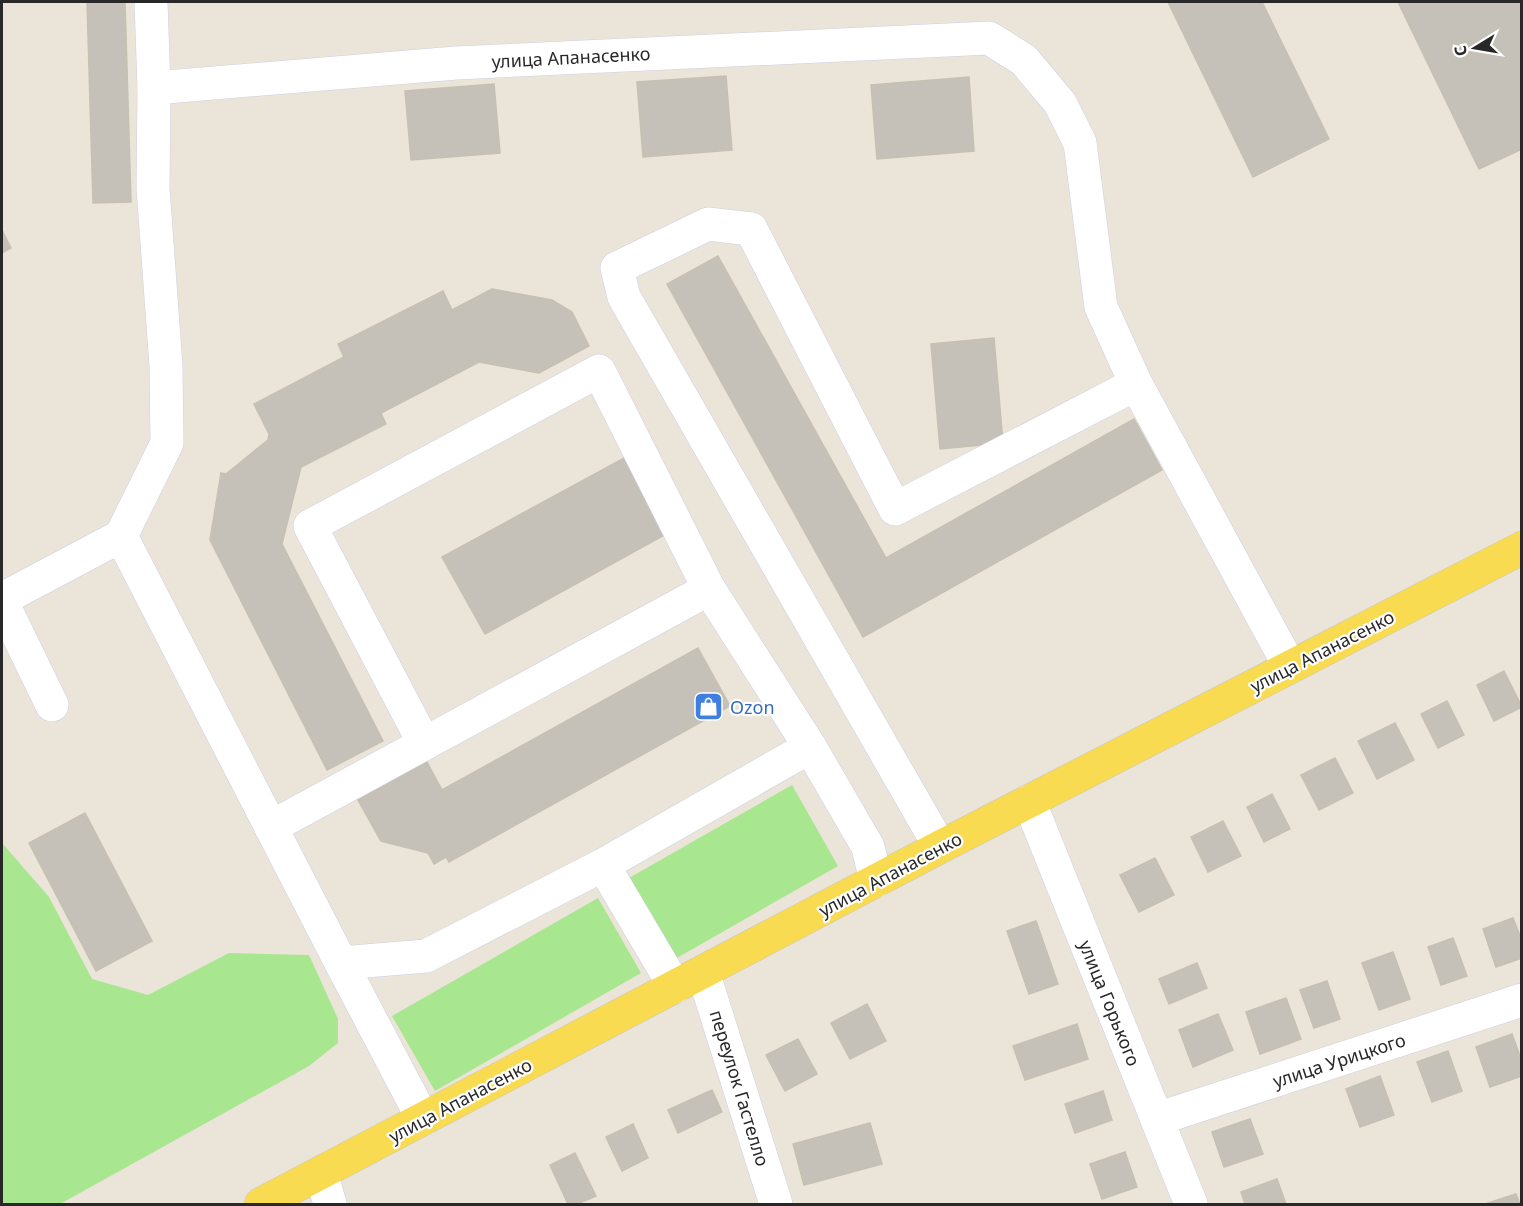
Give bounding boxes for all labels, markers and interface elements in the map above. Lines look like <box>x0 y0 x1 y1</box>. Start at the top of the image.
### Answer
north arrow <box>1445 18 1505 78</box>
street label: улица Апанасенко <box>491 41 651 73</box>
text: С <box>1448 44 1472 58</box>
street label: улица Апанасенко <box>1246 604 1398 698</box>
shop icon: Ozon <box>693 691 725 723</box>
place label: Ozon <box>730 695 775 719</box>
street label: улица Апанасенко <box>814 826 966 922</box>
street label: улица Горького <box>1074 936 1146 1070</box>
street label: переулок Гастелло <box>705 1007 775 1169</box>
street label: улица Урицкого <box>1270 1027 1408 1093</box>
street label: улица Апанасенко <box>384 1052 536 1148</box>

